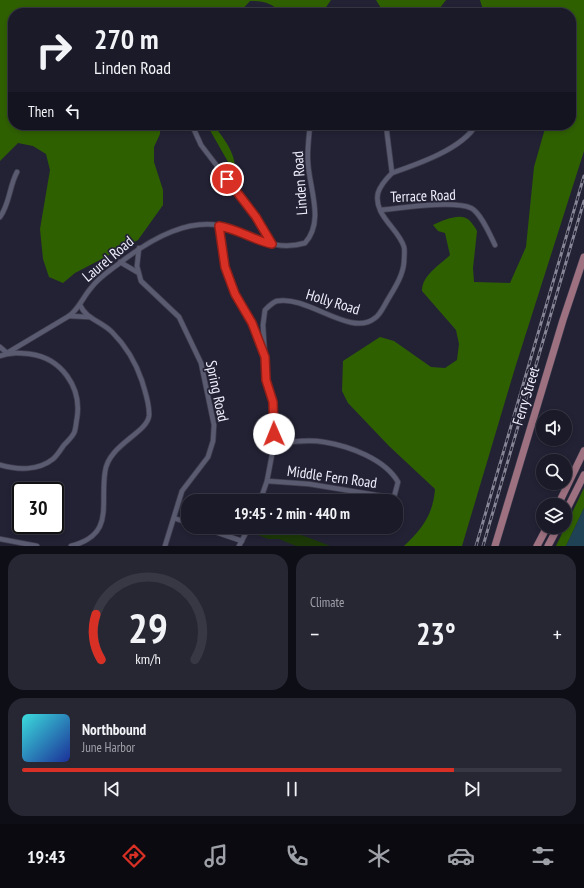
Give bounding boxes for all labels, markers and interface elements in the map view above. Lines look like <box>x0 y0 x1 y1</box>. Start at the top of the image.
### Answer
text: 270 m <box>94 20 158 57</box>
icon: right <box>28 24 80 76</box>
text: Linden Road <box>94 56 171 79</box>
icon: left <box>62 100 84 122</box>
text: Then <box>28 102 54 121</box>
street label: Linden Road <box>288 150 311 216</box>
pin <box>210 162 244 196</box>
icon: arrive <box>216 168 238 190</box>
street label: Terrace Road <box>390 185 456 206</box>
street label: Laurel Road <box>78 232 137 286</box>
street label: Holly Road <box>304 284 362 319</box>
street label: Spring Road <box>202 359 233 423</box>
street label: Ferry Street <box>508 364 543 427</box>
map controls <box>536 410 572 534</box>
button: sound <box>536 410 572 446</box>
position arrow <box>253 413 295 455</box>
button: search <box>536 454 572 490</box>
street label: Middle Fern Road <box>286 461 378 492</box>
speed limit sign: 30 <box>12 482 64 534</box>
button: layers <box>536 498 572 534</box>
text: 19:45 · 2 min · 440 m <box>234 504 350 523</box>
text: Climate <box>310 594 344 611</box>
text: 29 <box>128 601 168 654</box>
text: 23° <box>416 614 456 653</box>
text: − <box>310 620 319 648</box>
text: + <box>553 620 562 648</box>
text: km/h <box>135 649 161 668</box>
text: Northbound <box>82 720 146 739</box>
text: June Harbor <box>82 739 135 756</box>
icon: previous <box>101 778 123 800</box>
icon: pause <box>281 778 303 800</box>
icon: next <box>461 778 483 800</box>
icon: directions <box>120 842 148 870</box>
icon: music <box>202 842 230 870</box>
icon: phone <box>283 842 311 870</box>
icon: climate <box>365 842 393 870</box>
icon: car <box>447 842 475 870</box>
icon: filters <box>529 842 557 870</box>
text: 19:43 <box>27 845 66 868</box>

